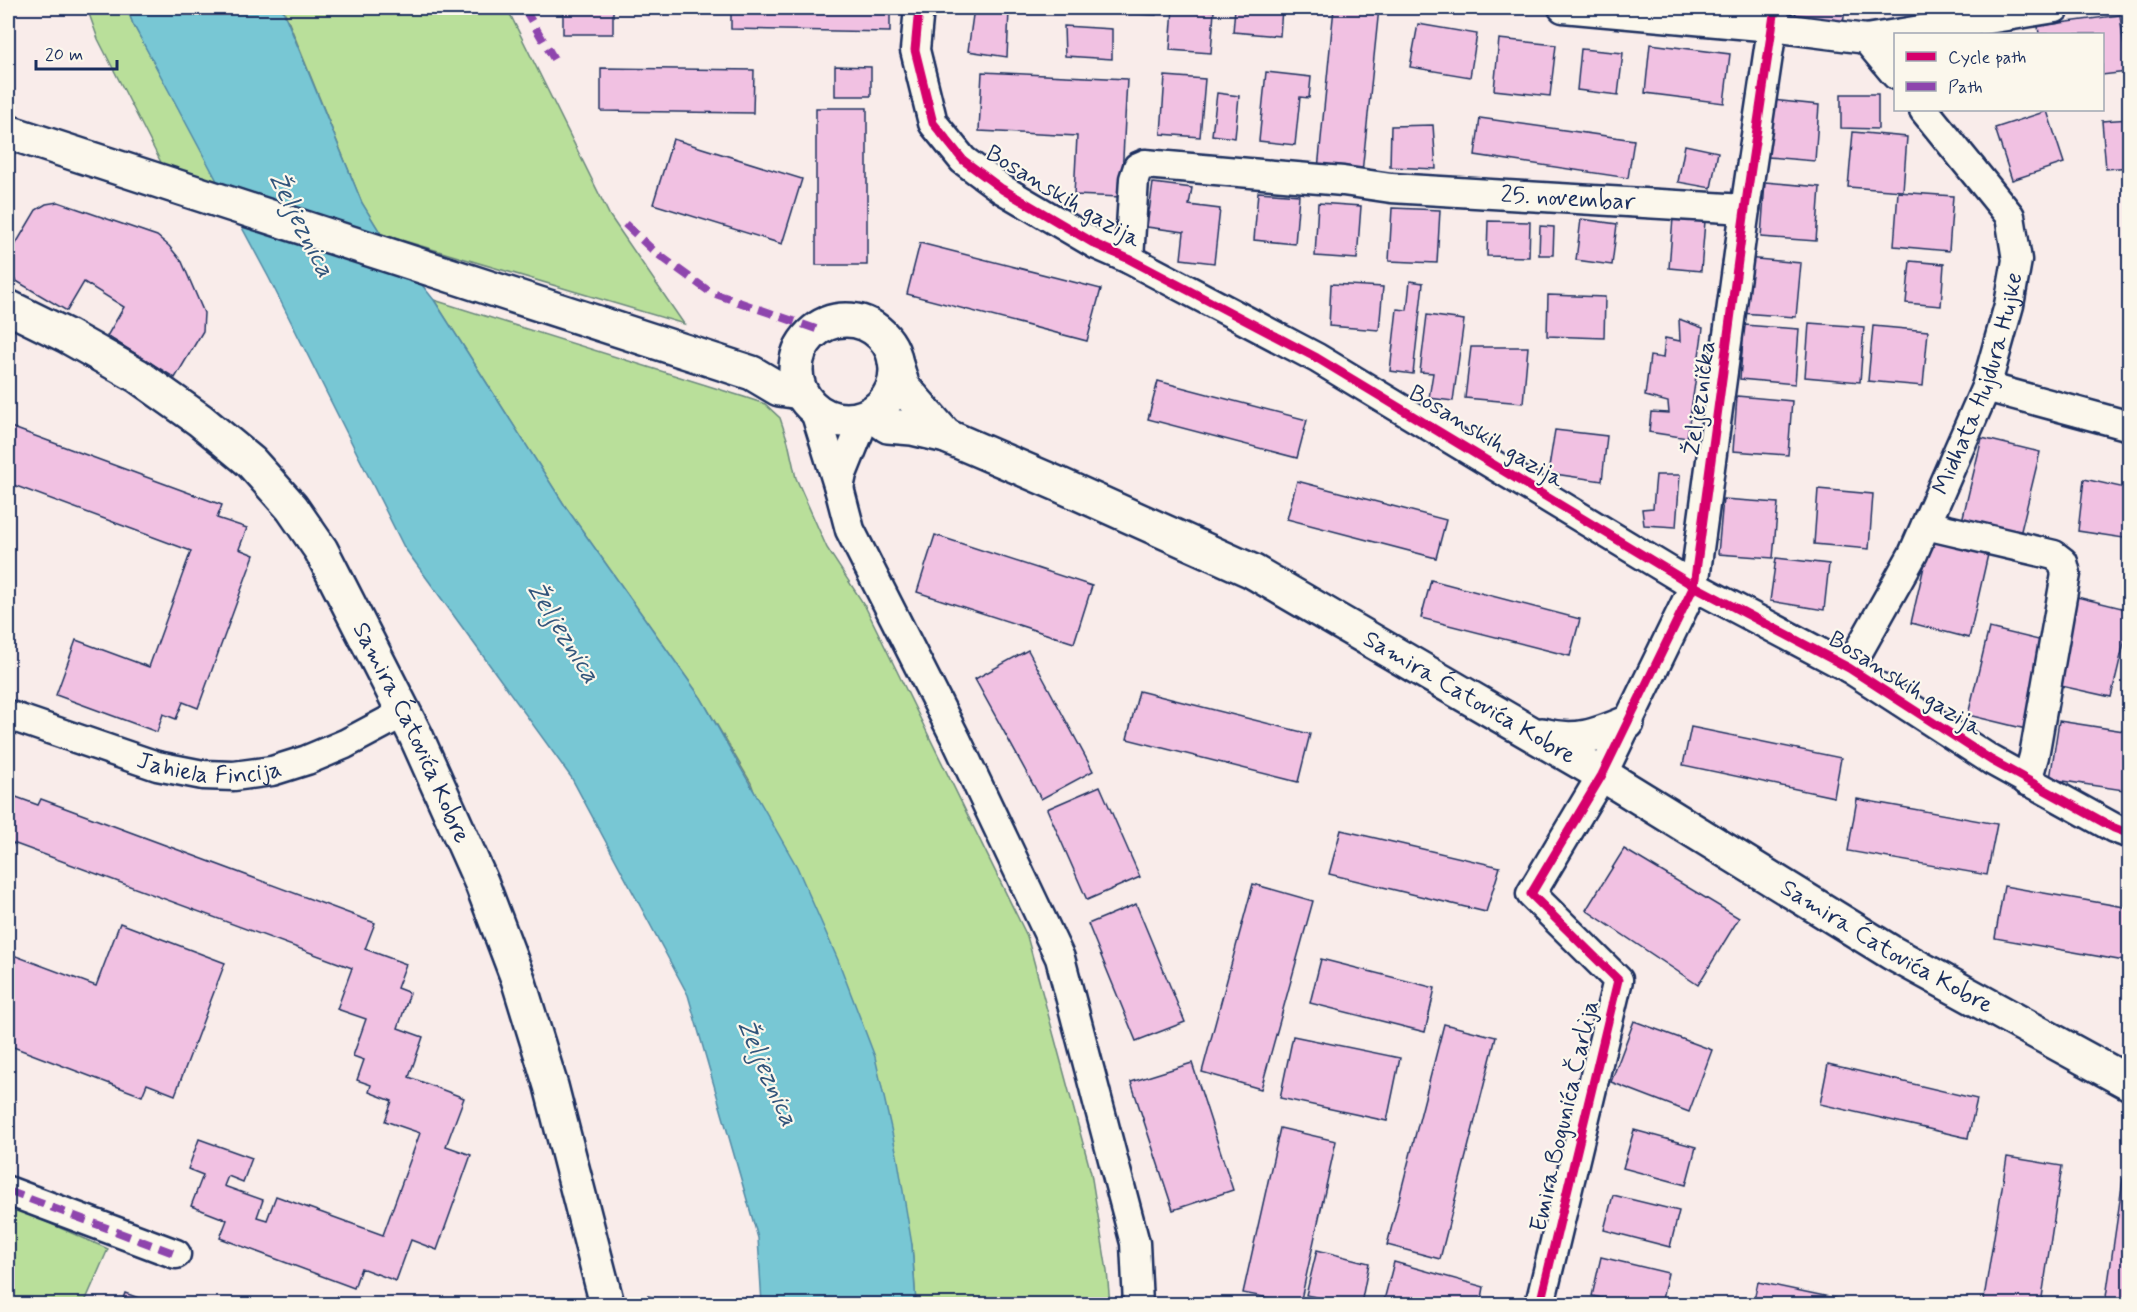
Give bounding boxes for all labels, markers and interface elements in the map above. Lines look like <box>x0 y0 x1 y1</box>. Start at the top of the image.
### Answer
scale bar <box>36 33 117 71</box>
legend <box>1894 33 2104 111</box>
text: 20 m <box>45 43 83 67</box>
text: Cycle path <box>1948 46 2026 70</box>
text: Path <box>1948 76 1983 100</box>
street label: Bosanskih gazija <box>980 138 1147 256</box>
water label: Željeznica <box>260 167 342 283</box>
street label: 25. novembar <box>1500 179 1637 218</box>
street label: Midhata Hujdura Hujke <box>1925 270 2030 500</box>
street label: Željeznička <box>1677 338 1723 458</box>
street label: Bosanskih gazija <box>1403 378 1570 496</box>
water label: Željeznica <box>518 576 608 690</box>
street label: Samira Ćatovića Kobre <box>345 617 477 848</box>
street label: Samira Ćatovića Kobre <box>1357 623 1582 772</box>
street label: Bosanskih gazija <box>1822 624 1988 744</box>
street label: Jahiela Fincija <box>133 745 285 791</box>
street label: Samira Ćatovića Kobre <box>1775 872 1999 1021</box>
street label: Emira Bogunića Čarlija <box>1523 997 1607 1235</box>
water label: Željeznica <box>728 1014 806 1132</box>

